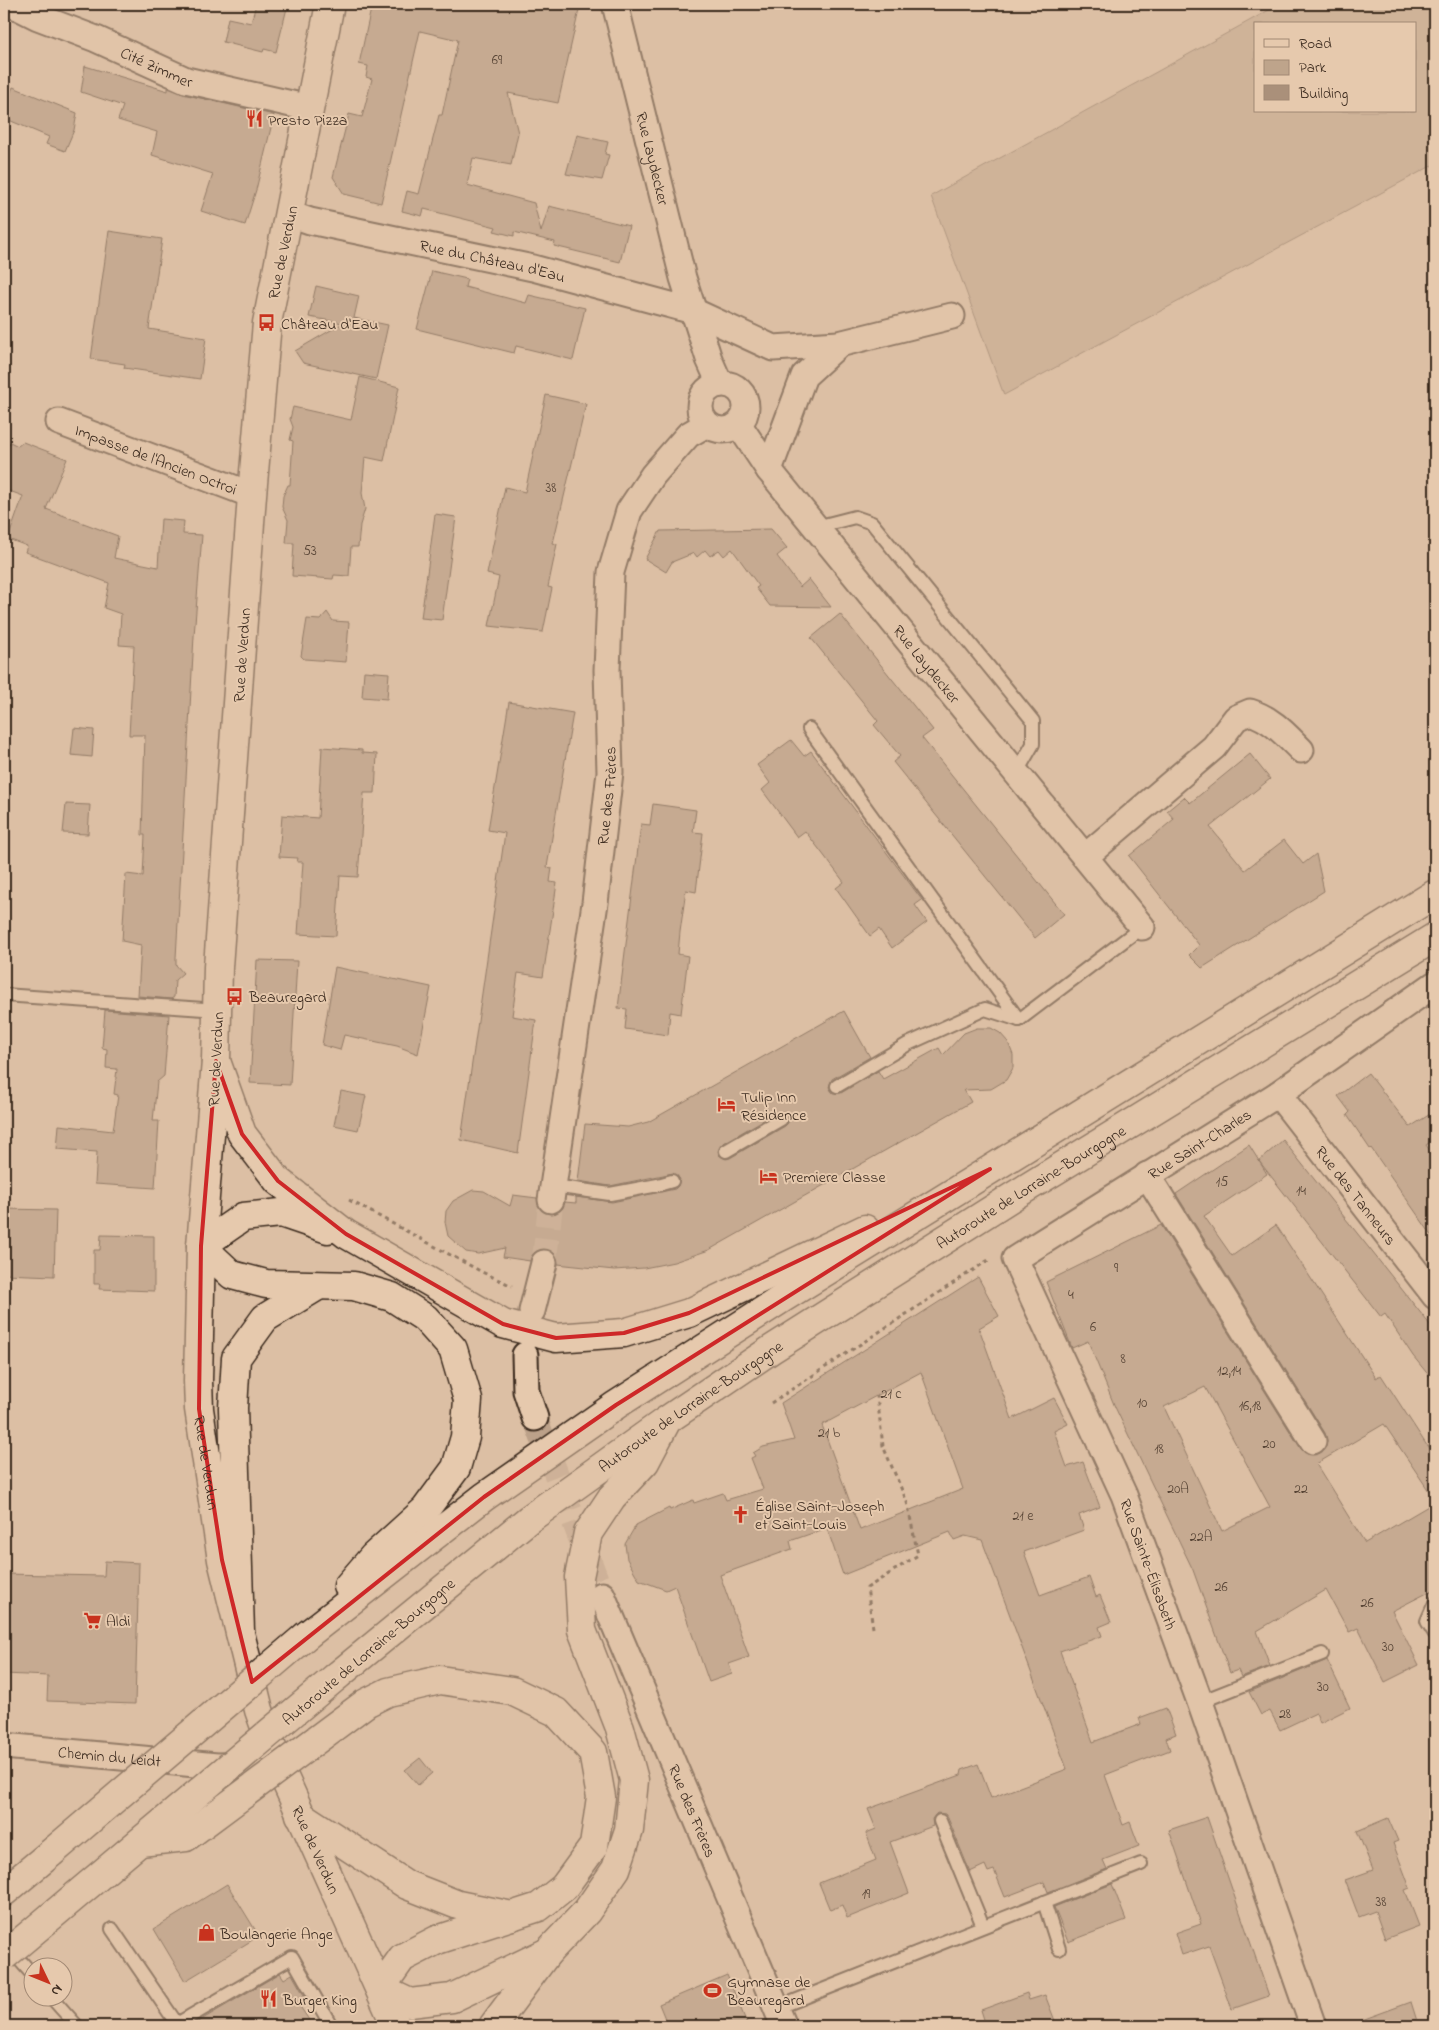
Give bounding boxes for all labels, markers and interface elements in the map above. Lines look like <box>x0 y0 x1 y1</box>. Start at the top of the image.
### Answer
legend <box>1254 22 1416 112</box>
text: Road <box>1299 33 1332 55</box>
street label: Cité Zimmer <box>116 42 195 95</box>
house number: 69 <box>492 50 503 71</box>
text: Park <box>1299 57 1327 79</box>
text: Building <box>1298 83 1348 106</box>
restaurant icon: Presto Pizza <box>244 109 264 129</box>
place label: Presto Pizza <box>268 109 348 133</box>
street label: Rue Laydecker <box>628 110 675 208</box>
street label: Rue de Verdun <box>262 203 306 301</box>
street label: Rue du Château d'Eau <box>417 234 568 290</box>
bus stop icon: Château d'Eau <box>257 313 277 333</box>
place label: Château d'Eau <box>281 313 378 337</box>
street label: Impasse de l'Ancien Octroi <box>71 419 240 502</box>
house number: 38 <box>545 478 557 499</box>
house number: 53 <box>303 541 317 562</box>
street label: Rue de Verdun <box>228 607 258 703</box>
street label: Rue Laydecker <box>886 620 965 710</box>
street label: Rue des Frères <box>592 746 624 847</box>
bus stop icon: Beauregard <box>225 986 245 1006</box>
place label: Beauregard <box>248 986 327 1010</box>
street label: Rue de Verdun <box>203 1011 231 1107</box>
place label: Tulip Inn Résidence <box>741 1086 807 1128</box>
hotel icon: Tulip Inn Résidence <box>717 1095 737 1115</box>
street label: Rue Saint-Charles <box>1144 1104 1257 1187</box>
street label: Autoroute de Lorraine-Bourgogne <box>932 1119 1132 1256</box>
street label: Rue des Tanneurs <box>1309 1141 1401 1251</box>
hotel icon: Premiere Classe <box>759 1166 779 1186</box>
place label: Premiere Classe <box>783 1166 886 1190</box>
house number: 15 <box>1216 1172 1228 1193</box>
house number: 14 <box>1296 1181 1306 1202</box>
house number: 9 <box>1114 1258 1119 1279</box>
house number: 4 <box>1068 1285 1074 1306</box>
house number: 6 <box>1090 1317 1096 1338</box>
street label: Autoroute de Lorraine-Bourgogne <box>594 1335 789 1480</box>
house number: 8 <box>1120 1349 1126 1370</box>
house number: 12,14 <box>1217 1361 1241 1382</box>
house number: 21 c <box>880 1384 902 1405</box>
house number: 10 <box>1137 1393 1147 1414</box>
house number: 16,18 <box>1239 1396 1261 1417</box>
street label: Rue de Verdun <box>186 1414 224 1512</box>
house number: 21 b <box>818 1423 841 1444</box>
house number: 20 <box>1262 1434 1276 1455</box>
house number: 18 <box>1154 1439 1164 1460</box>
house number: 20A <box>1167 1479 1189 1500</box>
house number: 22 <box>1294 1479 1308 1500</box>
place label: Église Saint-Joseph et Saint-Louis <box>755 1495 884 1537</box>
street label: Rue Sainte-Élisabeth <box>1112 1496 1182 1634</box>
church icon: Église Saint-Joseph et Saint-Louis <box>731 1504 751 1524</box>
house number: 21 e <box>1012 1506 1034 1527</box>
house number: 22A <box>1190 1527 1212 1548</box>
street label: Autoroute de Lorraine-Bourgogne <box>278 1572 462 1732</box>
house number: 26 <box>1214 1577 1228 1598</box>
house number: 26 <box>1360 1593 1374 1614</box>
supermarket icon: Aldi <box>82 1610 102 1630</box>
place label: Aldi <box>106 1610 131 1634</box>
house number: 30 <box>1382 1637 1394 1658</box>
house number: 30 <box>1317 1677 1329 1698</box>
house number: 28 <box>1279 1704 1291 1725</box>
street label: Chemin du Leidt <box>57 1741 162 1775</box>
street label: Rue des Frères <box>661 1761 722 1862</box>
street label: Rue de Verdun <box>284 1802 345 1899</box>
house number: 19 <box>862 1884 871 1905</box>
house number: 38 <box>1375 1892 1387 1913</box>
shop icon: Boulangerie Ange <box>196 1923 216 1943</box>
place label: Boulangerie Ange <box>219 1923 334 1947</box>
north arrow <box>22 1958 72 2008</box>
place label: Gymnase de Beauregard <box>726 1971 811 2013</box>
text: N <box>46 1979 67 2000</box>
sports icon: Gymnase de Beauregard <box>703 1980 723 2000</box>
restaurant icon: Burger King <box>259 1989 279 2009</box>
place label: Burger King <box>282 1989 357 2013</box>

